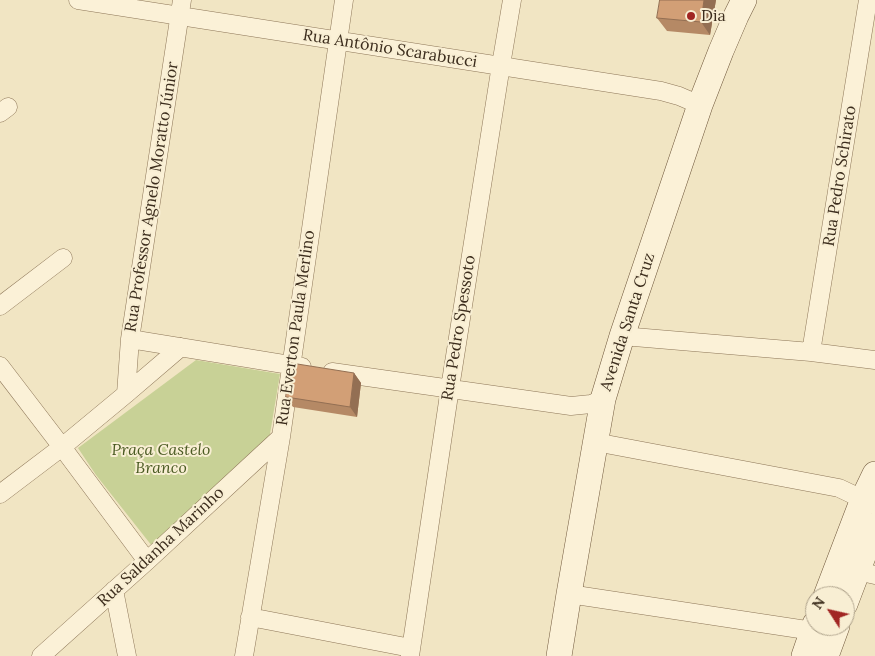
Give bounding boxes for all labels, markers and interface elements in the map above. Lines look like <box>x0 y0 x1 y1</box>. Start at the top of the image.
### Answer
place label: Dia <box>701 6 726 26</box>
marker: Dia <box>685 10 697 22</box>
street label: Rua Antônio Scarabucci <box>302 26 478 72</box>
street label: Rua Professor Agnelo Moratto Júnior <box>121 61 183 333</box>
street label: Rua Pedro Schirato <box>819 104 861 248</box>
street label: Rua Everton Paula Merlino <box>273 229 319 427</box>
street label: Avenida Santa Cruz <box>597 251 659 393</box>
street label: Rua Pedro Spessoto <box>438 254 480 402</box>
park label: Praça Castelo Branco <box>112 440 210 478</box>
street label: Rua Saldanha Marinho <box>94 483 228 611</box>
north arrow <box>805 586 855 636</box>
text: N <box>808 593 829 613</box>

